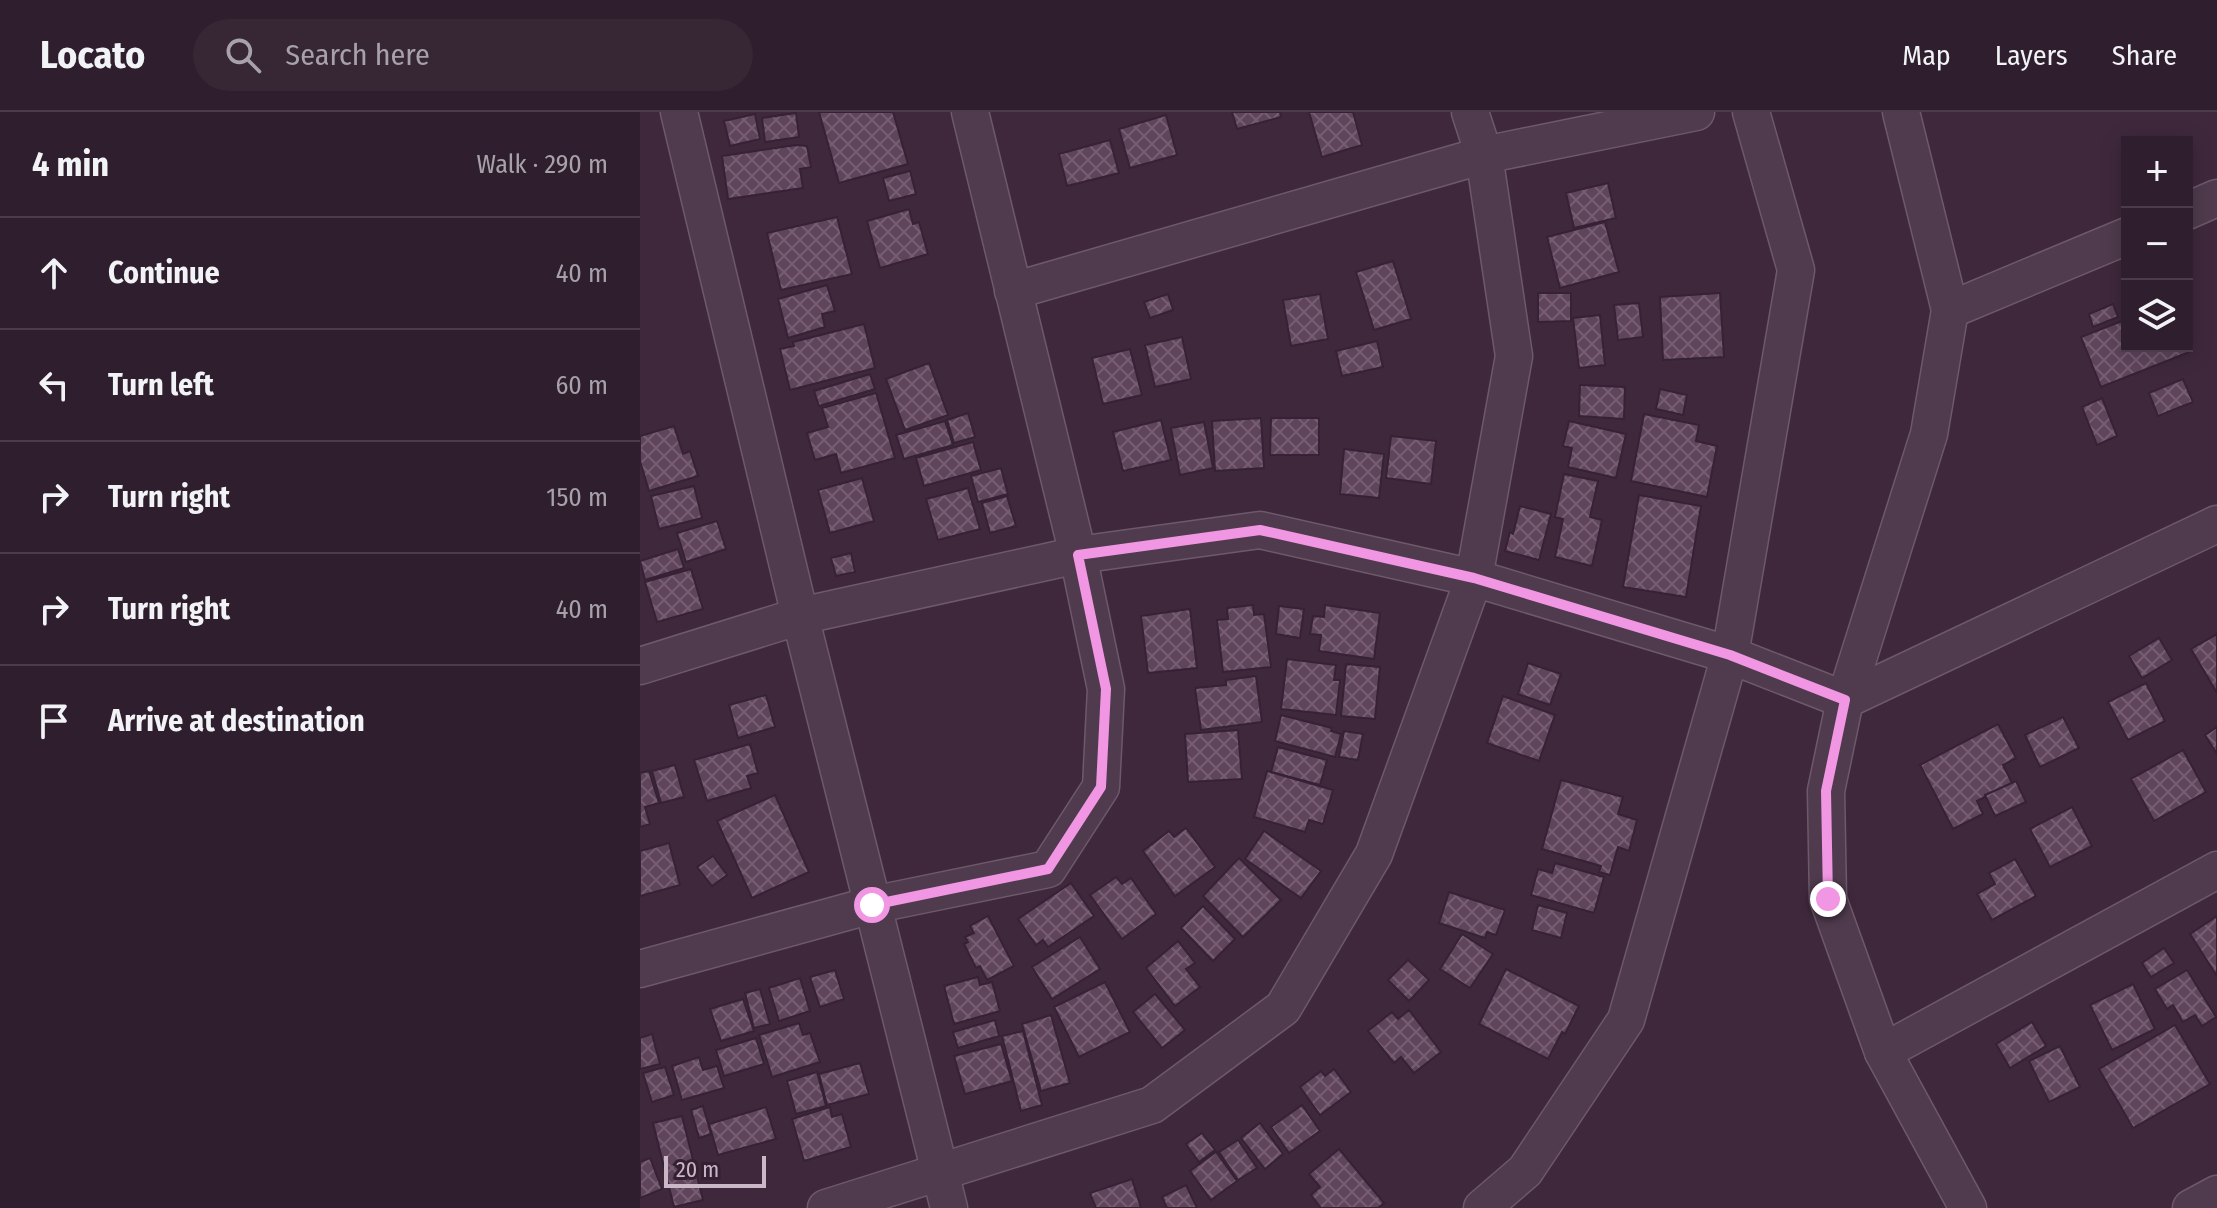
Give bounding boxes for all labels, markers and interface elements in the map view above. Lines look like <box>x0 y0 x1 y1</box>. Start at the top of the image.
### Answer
search box <box>193 19 753 91</box>
text: Locato <box>40 32 145 78</box>
icon: search <box>221 33 265 77</box>
text: Search here <box>285 37 430 73</box>
text: Map <box>1902 39 1951 72</box>
text: Layers <box>1995 39 2068 72</box>
text: Share <box>2112 39 2177 72</box>
map controls <box>2121 136 2193 352</box>
button: + <box>2121 136 2193 208</box>
text: 4 min <box>32 144 109 185</box>
text: Walk · 290 m <box>477 149 608 180</box>
button: − <box>2121 208 2193 280</box>
icon: ahead <box>32 251 76 295</box>
text: Continue <box>108 255 220 291</box>
text: 40 m <box>556 258 608 289</box>
button: layers <box>2121 280 2193 352</box>
icon: left <box>32 363 76 407</box>
text: Turn left <box>108 367 214 403</box>
text: 60 m <box>555 370 608 401</box>
icon: right <box>32 475 76 519</box>
text: Turn right <box>108 479 230 515</box>
text: 150 m <box>546 482 608 513</box>
icon: right <box>32 587 76 631</box>
text: Turn right <box>108 591 230 627</box>
text: 40 m <box>556 594 608 625</box>
icon: arrive <box>32 699 76 743</box>
text: Arrive at destination <box>108 703 365 739</box>
route end <box>1810 881 1846 917</box>
route start <box>854 887 890 923</box>
scale bar <box>664 1152 766 1188</box>
text: 20 m <box>676 1156 719 1183</box>

